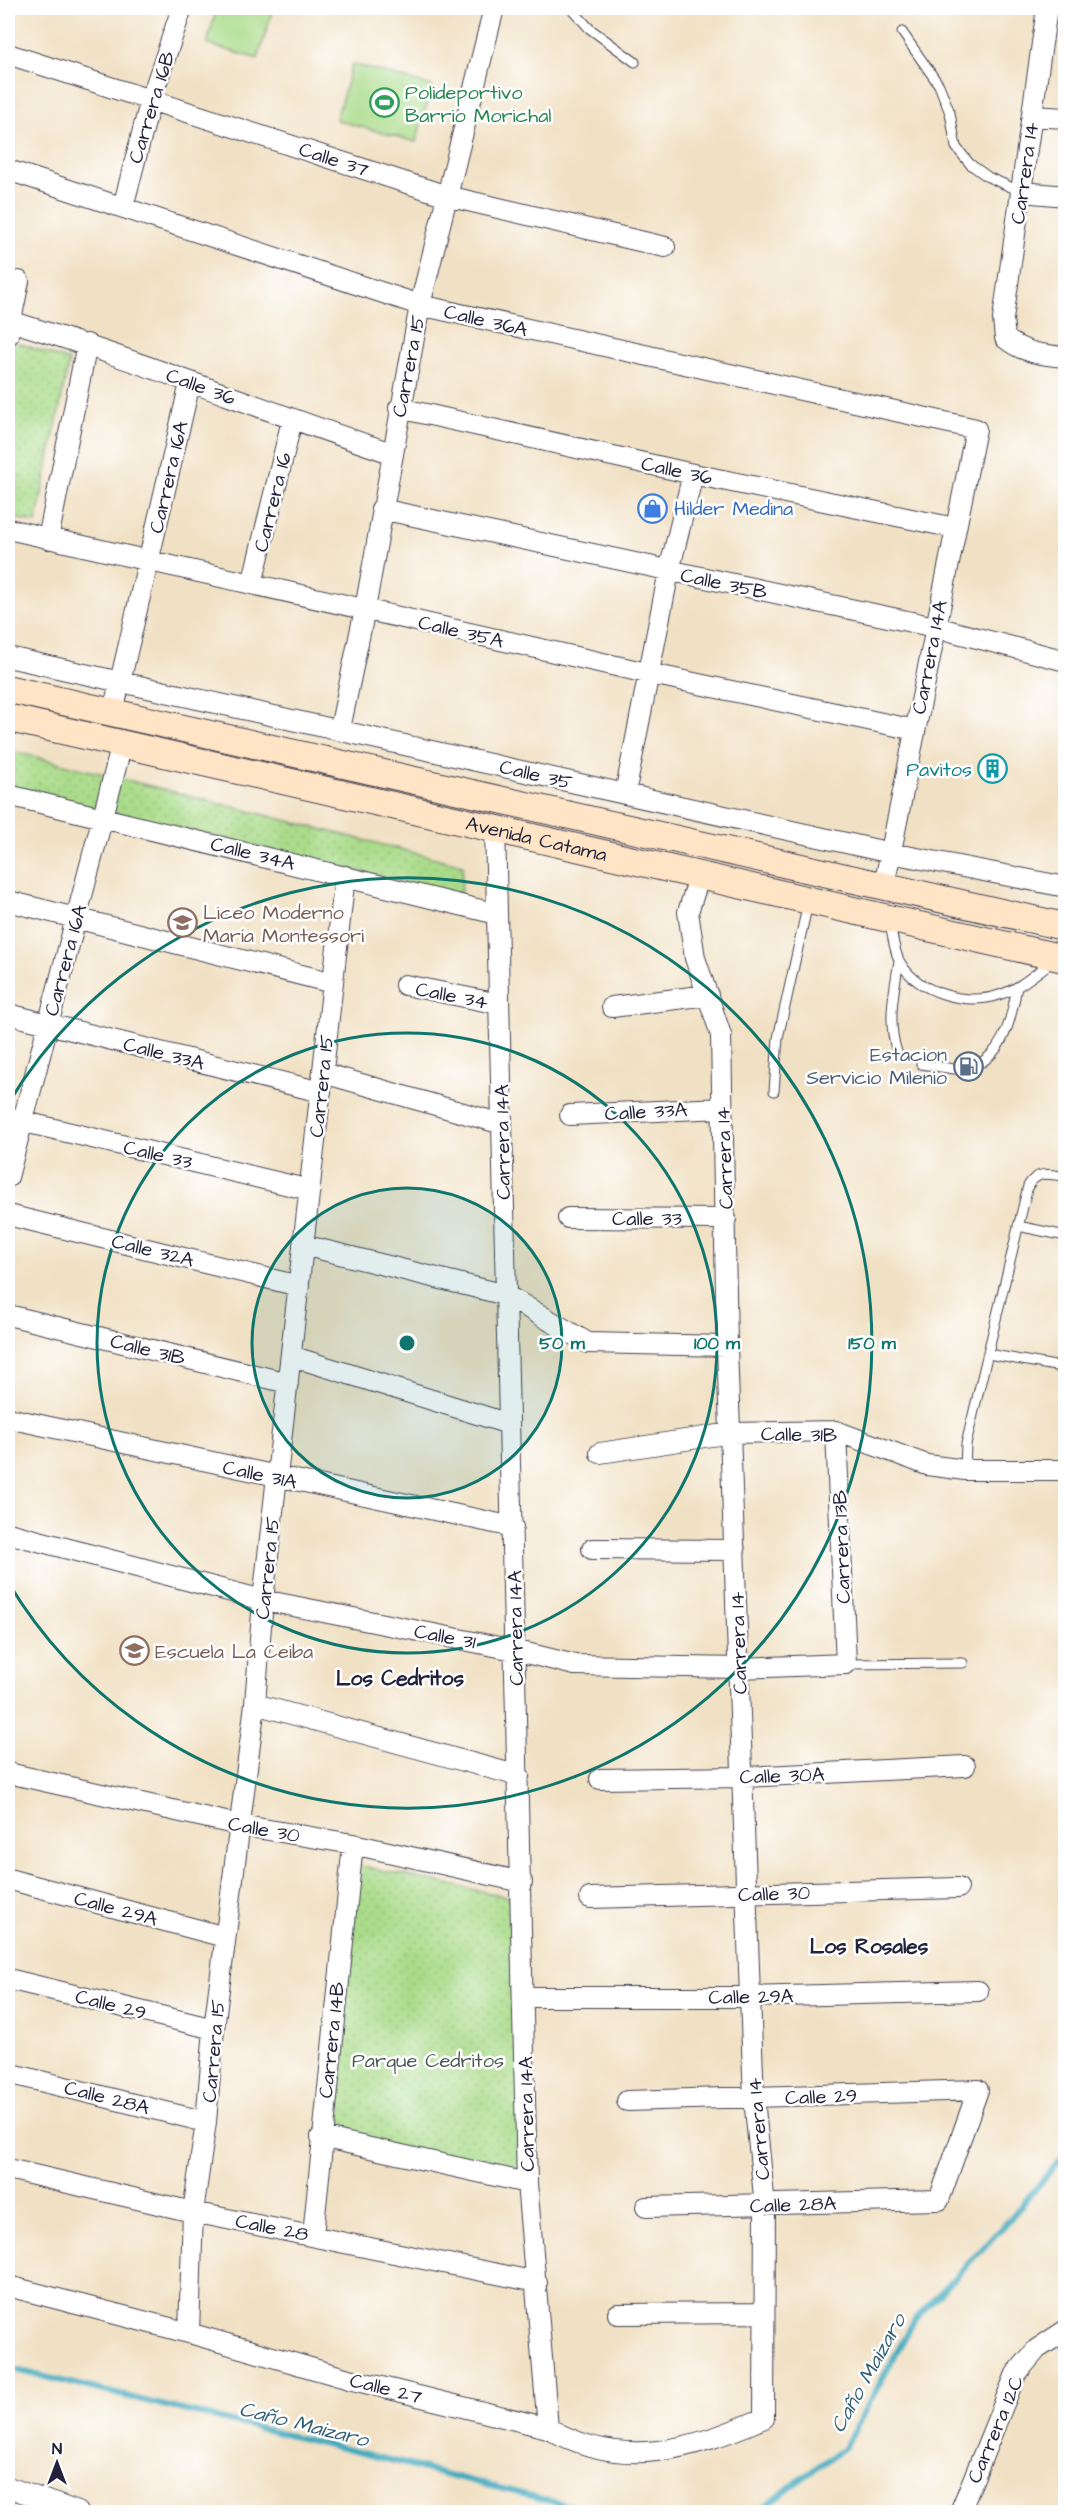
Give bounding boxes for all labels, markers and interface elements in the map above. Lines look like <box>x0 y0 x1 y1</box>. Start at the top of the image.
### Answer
street label: Carrera 16B <box>122 48 182 167</box>
place label: Polideportivo Barrio Morichal <box>405 79 551 130</box>
sports icon: Polideportivo Barrio Morichal <box>368 87 400 119</box>
street label: Carrera 14 <box>1004 120 1046 226</box>
street label: Calle 37 <box>295 136 372 184</box>
street label: Calle 36A <box>441 298 531 344</box>
street label: Carrera 15 <box>385 313 433 420</box>
street label: Calle 36 <box>162 361 240 413</box>
street label: Carrera 16A <box>142 418 196 536</box>
street label: Carrera 16 <box>247 449 299 555</box>
street label: Calle 36 <box>639 450 715 492</box>
shop icon: Hilder Medina <box>637 492 669 524</box>
place label: Hilder Medina <box>674 495 793 523</box>
street label: Calle 35B <box>678 561 770 607</box>
street label: Carrera 14A <box>905 598 955 717</box>
street label: Calle 35A <box>415 609 506 655</box>
street label: Calle 35 <box>497 753 575 797</box>
building icon: Pavitos <box>977 753 1009 785</box>
place label: Pavitos <box>906 756 972 784</box>
street label: Avenida Catama <box>463 810 610 869</box>
street label: Calle 34A <box>208 830 298 878</box>
place label: Liceo Moderno María Montessori <box>203 899 364 950</box>
street label: Carrera 16A <box>38 901 94 1019</box>
school or university icon: Liceo Moderno María Montessori <box>166 907 198 939</box>
street label: Calle 34 <box>413 975 491 1017</box>
street label: Calle 33A <box>120 1030 207 1078</box>
street label: Carrera 15 <box>303 1033 341 1139</box>
place label: Estacion Servicio Milenio <box>806 1041 947 1092</box>
fuel station icon: Estacion Servicio Milenio <box>952 1050 984 1082</box>
street label: Carrera 14A <box>488 1084 518 1200</box>
street label: Calle 33A <box>604 1096 688 1128</box>
street label: Carrera 14 <box>709 1106 741 1210</box>
street label: Calle 33 <box>121 1133 195 1176</box>
street label: Calle 33 <box>612 1205 682 1233</box>
street label: Calle 32A <box>109 1227 197 1275</box>
street label: Calle 31B <box>107 1327 188 1373</box>
text: 50 m <box>539 1331 586 1356</box>
text: 100 m <box>694 1331 741 1356</box>
text: 150 m <box>848 1331 897 1356</box>
centre of rings <box>397 1333 417 1353</box>
street label: Calle 31B <box>761 1420 837 1450</box>
street label: Calle 31A <box>220 1453 300 1497</box>
street label: Carrera 13B <box>826 1490 858 1604</box>
street label: Carrera 15 <box>249 1515 287 1621</box>
street label: Carrera 14A <box>501 1570 531 1686</box>
street label: Carrera 14 <box>723 1591 755 1695</box>
street label: Calle 31 <box>412 1617 478 1657</box>
school or university icon: Escuela La Ceiba <box>118 1635 150 1667</box>
place label: Escuela La Ceiba <box>155 1638 313 1666</box>
district label: Los Cedritos <box>336 1664 464 1693</box>
street label: Calle 30A <box>739 1761 825 1791</box>
street label: Calle 30 <box>226 1810 302 1850</box>
street label: Calle 30 <box>737 1879 811 1909</box>
street label: Calle 29A <box>71 1884 161 1934</box>
district label: Los Rosales <box>810 1932 929 1961</box>
street label: Carrera 14B <box>312 1981 352 2100</box>
street label: Calle 29A <box>708 1982 794 2012</box>
street label: Calle 29 <box>72 1983 149 2027</box>
street label: Carrera 15 <box>196 1998 232 2104</box>
park label: Parque Cedritos <box>352 2047 504 2075</box>
street label: Carrera 14A <box>512 2056 542 2172</box>
street label: Calle 28A <box>61 2074 152 2122</box>
street label: Carrera 14 <box>741 2076 777 2181</box>
street label: Calle 29 <box>784 2082 858 2112</box>
street label: Calle 28A <box>749 2189 837 2221</box>
street label: Calle 28 <box>233 2207 311 2249</box>
water label: Caño Maizaro <box>824 2307 914 2438</box>
street label: Calle 27 <box>347 2367 425 2411</box>
street label: Carrera 12C <box>961 2371 1031 2488</box>
water label: Caño Maizaro <box>236 2394 374 2455</box>
north arrow <box>27 2433 87 2493</box>
text: N <box>52 2438 62 2460</box>

